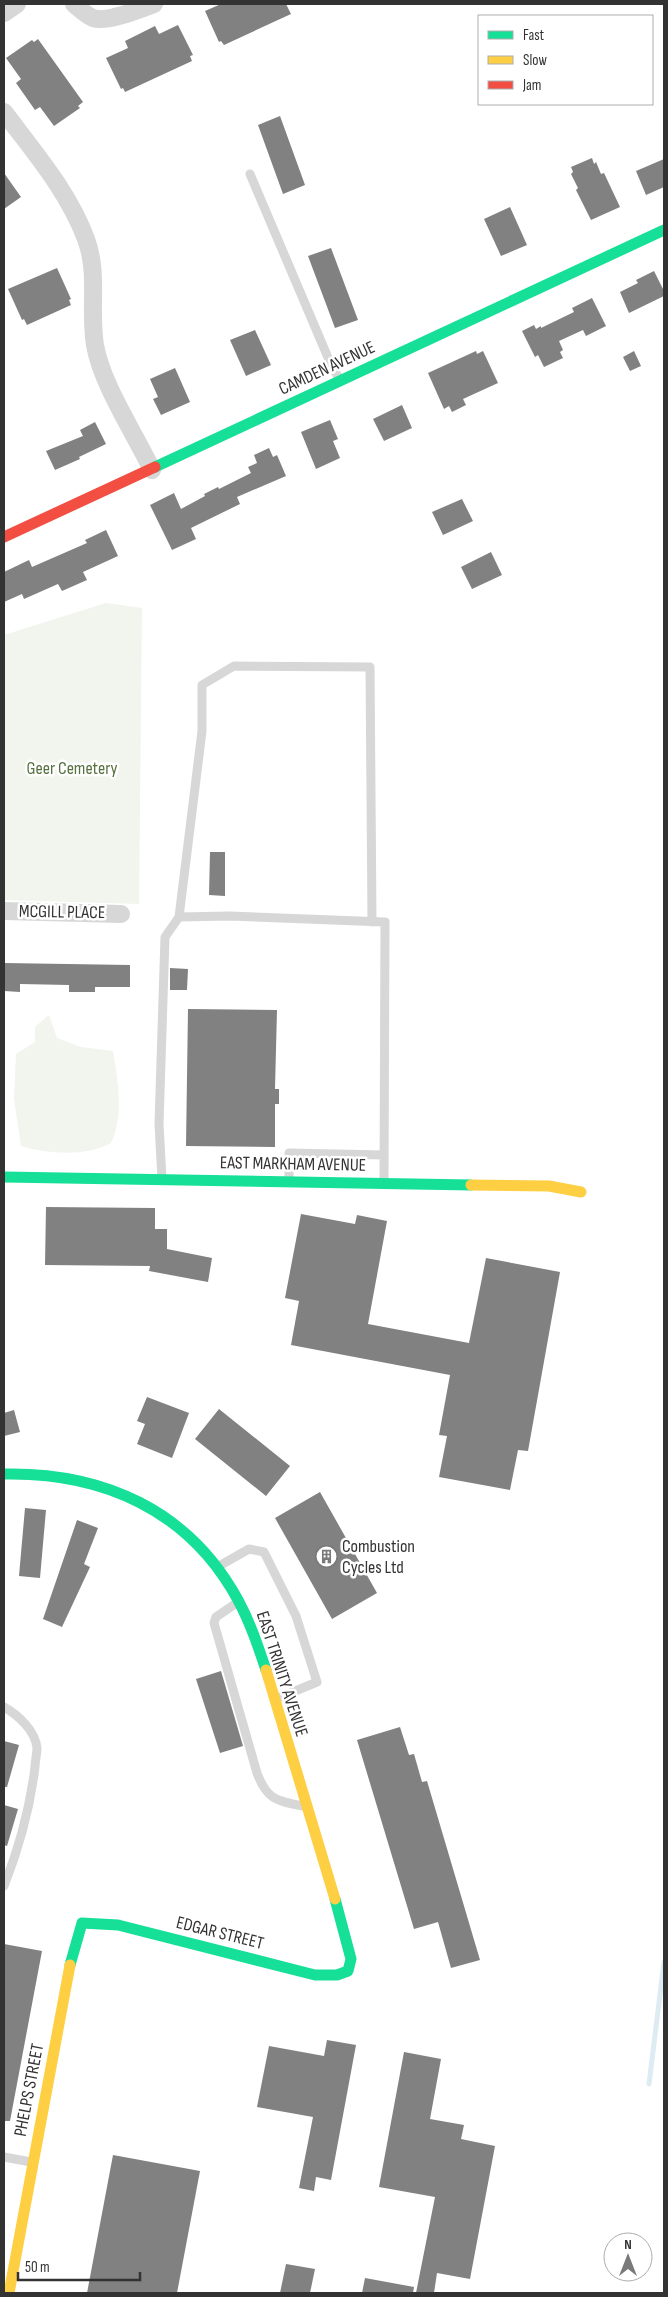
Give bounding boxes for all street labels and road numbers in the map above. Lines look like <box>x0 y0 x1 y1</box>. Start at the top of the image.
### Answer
street label: CAMDEN AVENUE <box>276 337 378 399</box>
street label: MCGILL PLACE <box>19 901 105 923</box>
street label: EAST MARKHAM AVENUE <box>220 1152 366 1176</box>
street label: EAST TRINITY AVENUE <box>252 1609 312 1739</box>
street label: EDGAR STREET <box>174 1912 266 1954</box>
street label: PHELPS STREET <box>10 2042 48 2138</box>

